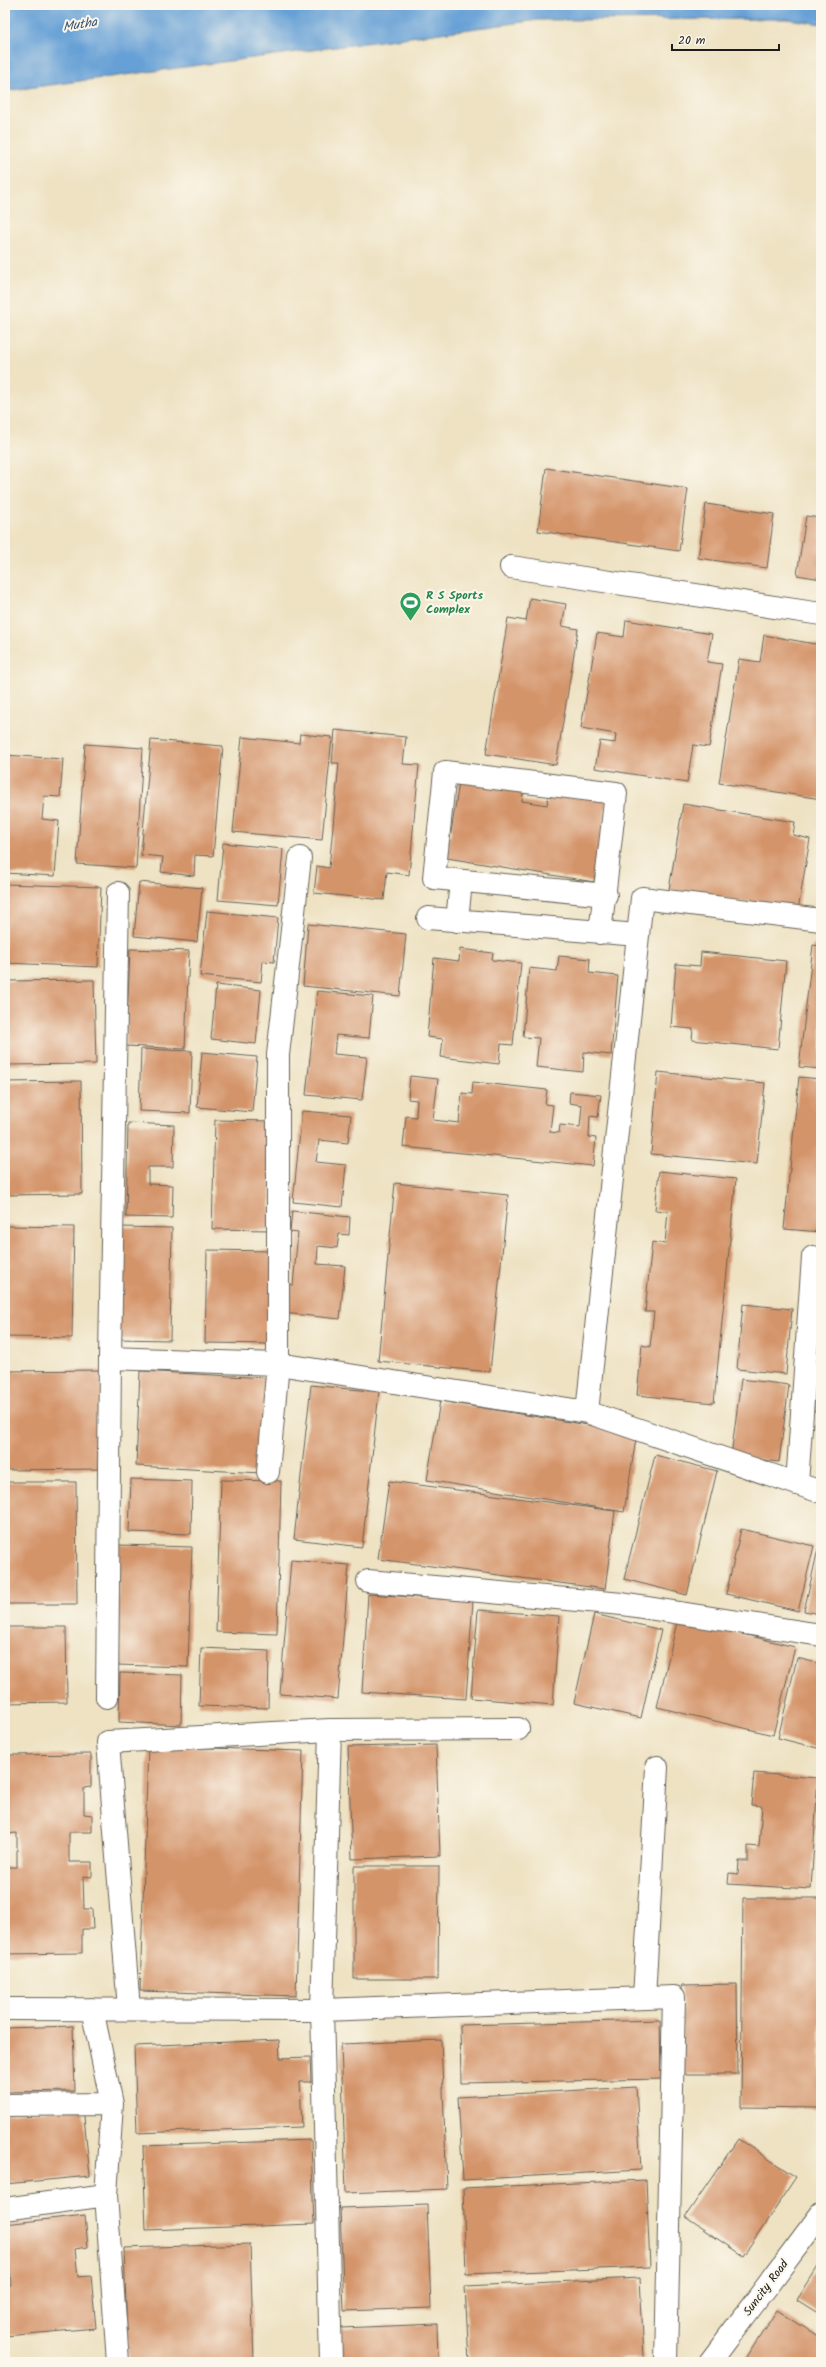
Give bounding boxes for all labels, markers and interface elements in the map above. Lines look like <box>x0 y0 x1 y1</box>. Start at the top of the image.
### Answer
water label: Mutha <box>61 12 100 38</box>
scale bar <box>672 26 779 52</box>
text: 20 m <box>678 31 706 50</box>
place label: R S Sports Complex <box>426 586 483 619</box>
sports icon: R S Sports Complex <box>398 589 424 622</box>
street label: Suncity Road <box>739 2255 794 2320</box>

